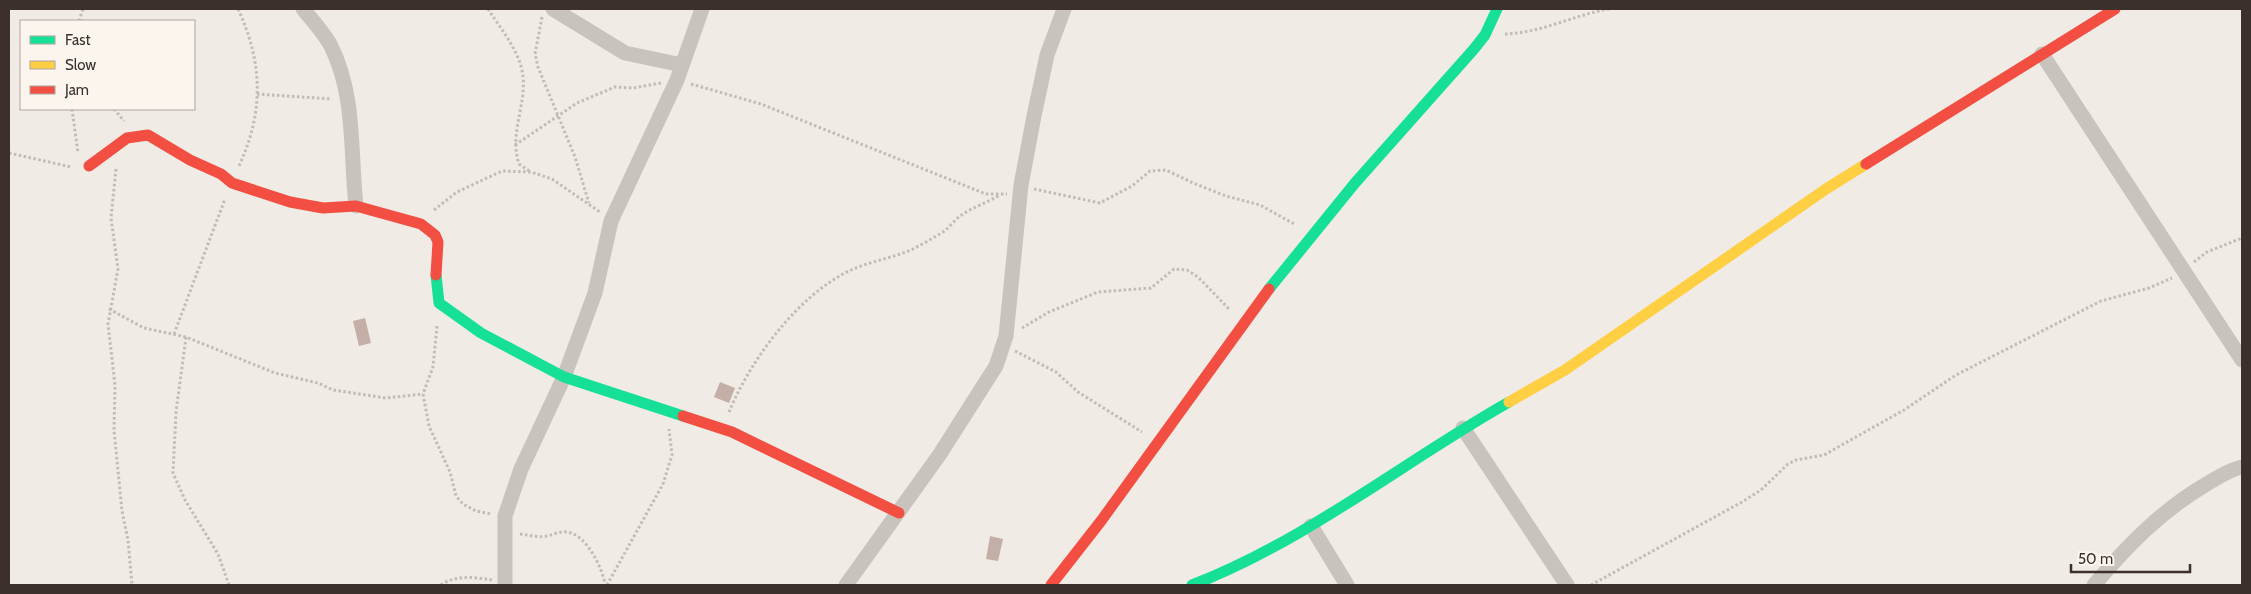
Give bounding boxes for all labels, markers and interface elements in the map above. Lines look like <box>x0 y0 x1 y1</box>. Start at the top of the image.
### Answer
legend <box>20 20 195 110</box>
text: Fast <box>65 31 90 49</box>
text: Slow <box>65 56 96 74</box>
text: Jam <box>64 81 89 99</box>
scale bar <box>2071 542 2190 574</box>
text: 50 m <box>2078 550 2113 568</box>

